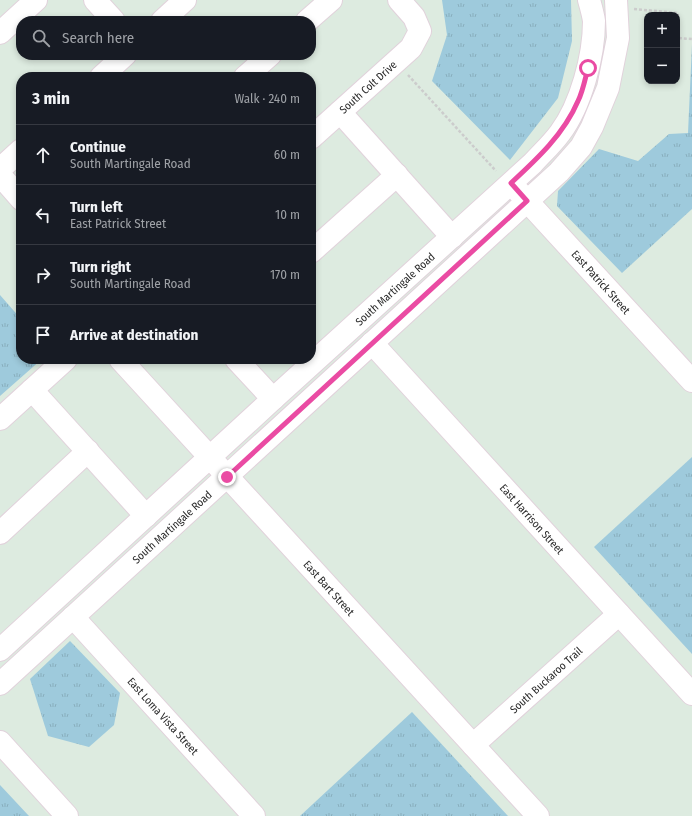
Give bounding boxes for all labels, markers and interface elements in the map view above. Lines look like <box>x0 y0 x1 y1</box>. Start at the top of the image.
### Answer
map controls <box>644 12 680 84</box>
button: + <box>644 12 680 48</box>
search box <box>16 16 316 60</box>
icon: search <box>30 27 52 49</box>
text: Search here <box>62 29 134 47</box>
button: − <box>644 48 680 84</box>
street label: South Colt Drive <box>337 58 400 116</box>
route start <box>579 59 597 77</box>
text: 3 min <box>32 88 70 109</box>
text: Walk · 240 m <box>234 91 300 106</box>
text: Continue <box>70 138 126 156</box>
icon: ahead <box>32 144 54 166</box>
text: 60 m <box>274 147 300 162</box>
text: South Martingale Road <box>70 156 191 171</box>
text: Turn left <box>70 198 123 216</box>
icon: left <box>32 204 54 226</box>
text: 10 m <box>275 207 300 222</box>
text: East Patrick Street <box>70 216 166 231</box>
street label: East Patrick Street <box>569 248 633 317</box>
street label: South Martingale Road <box>353 250 438 328</box>
text: Turn right <box>70 258 131 276</box>
icon: right <box>32 264 54 286</box>
text: 170 m <box>270 267 300 282</box>
text: South Martingale Road <box>70 276 191 291</box>
icon: arrive <box>32 324 54 346</box>
text: Arrive at destination <box>70 326 198 344</box>
route end <box>218 468 236 486</box>
street label: East Harrison Street <box>497 482 567 557</box>
street label: South Martingale Road <box>130 488 215 566</box>
street label: East Bart Street <box>300 558 357 619</box>
street label: South Buckaroo Trail <box>507 644 585 716</box>
street label: East Loma Vista Street <box>124 675 201 758</box>

